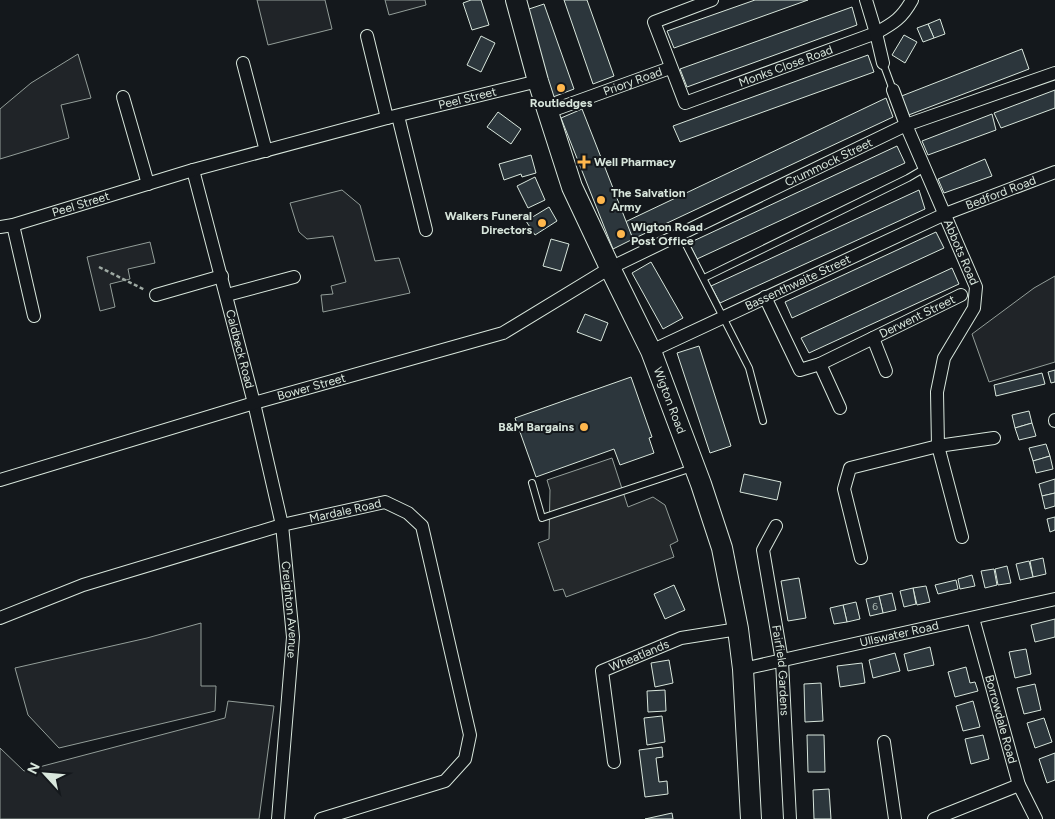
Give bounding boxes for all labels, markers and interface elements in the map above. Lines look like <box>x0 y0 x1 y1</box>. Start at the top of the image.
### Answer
street label: Monks Close Road <box>737 42 835 90</box>
street label: Priory Road <box>601 64 664 99</box>
marker: Routledges <box>555 82 567 94</box>
street label: Peel Street <box>437 84 498 112</box>
place label: Routledges <box>530 96 593 110</box>
street label: Crummock Street <box>782 135 875 190</box>
place label: Well Pharmacy <box>594 155 676 169</box>
marker: Well Pharmacy <box>578 156 590 168</box>
street label: Bedford Road <box>964 173 1038 212</box>
place label: The Salvation Army <box>611 186 686 214</box>
street label: Peel Street <box>50 189 112 220</box>
marker: The Salvation Army <box>595 194 607 206</box>
place label: Walkers Funeral Directors <box>445 209 532 237</box>
marker: Walkers Funeral Directors <box>536 217 548 229</box>
street label: Abbots Road <box>941 217 981 287</box>
place label: Wigton Road Post Office <box>631 220 703 248</box>
marker: Wigton Road Post Office <box>615 228 627 240</box>
street label: Bassenthwaite Street <box>743 252 853 313</box>
street label: Derwent Street <box>877 292 958 341</box>
street label: Caldbeck Road <box>223 308 257 390</box>
street label: Wigton Road <box>651 365 688 436</box>
street label: Bower Street <box>275 370 348 403</box>
place label: B&M Bargains <box>498 420 574 434</box>
marker: B&M Bargains <box>578 421 590 433</box>
street label: Mardale Road <box>308 496 383 526</box>
street label: Creighton Avenue <box>279 560 300 659</box>
house number: 6 <box>872 600 878 613</box>
street label: Ullswater Road <box>858 618 940 650</box>
street label: Fairfield Gardens <box>769 624 792 716</box>
street label: Wheatlands <box>607 637 672 674</box>
street label: Borrowdale Road <box>982 673 1020 765</box>
north arrow <box>20 749 70 799</box>
text: N <box>24 760 44 777</box>

